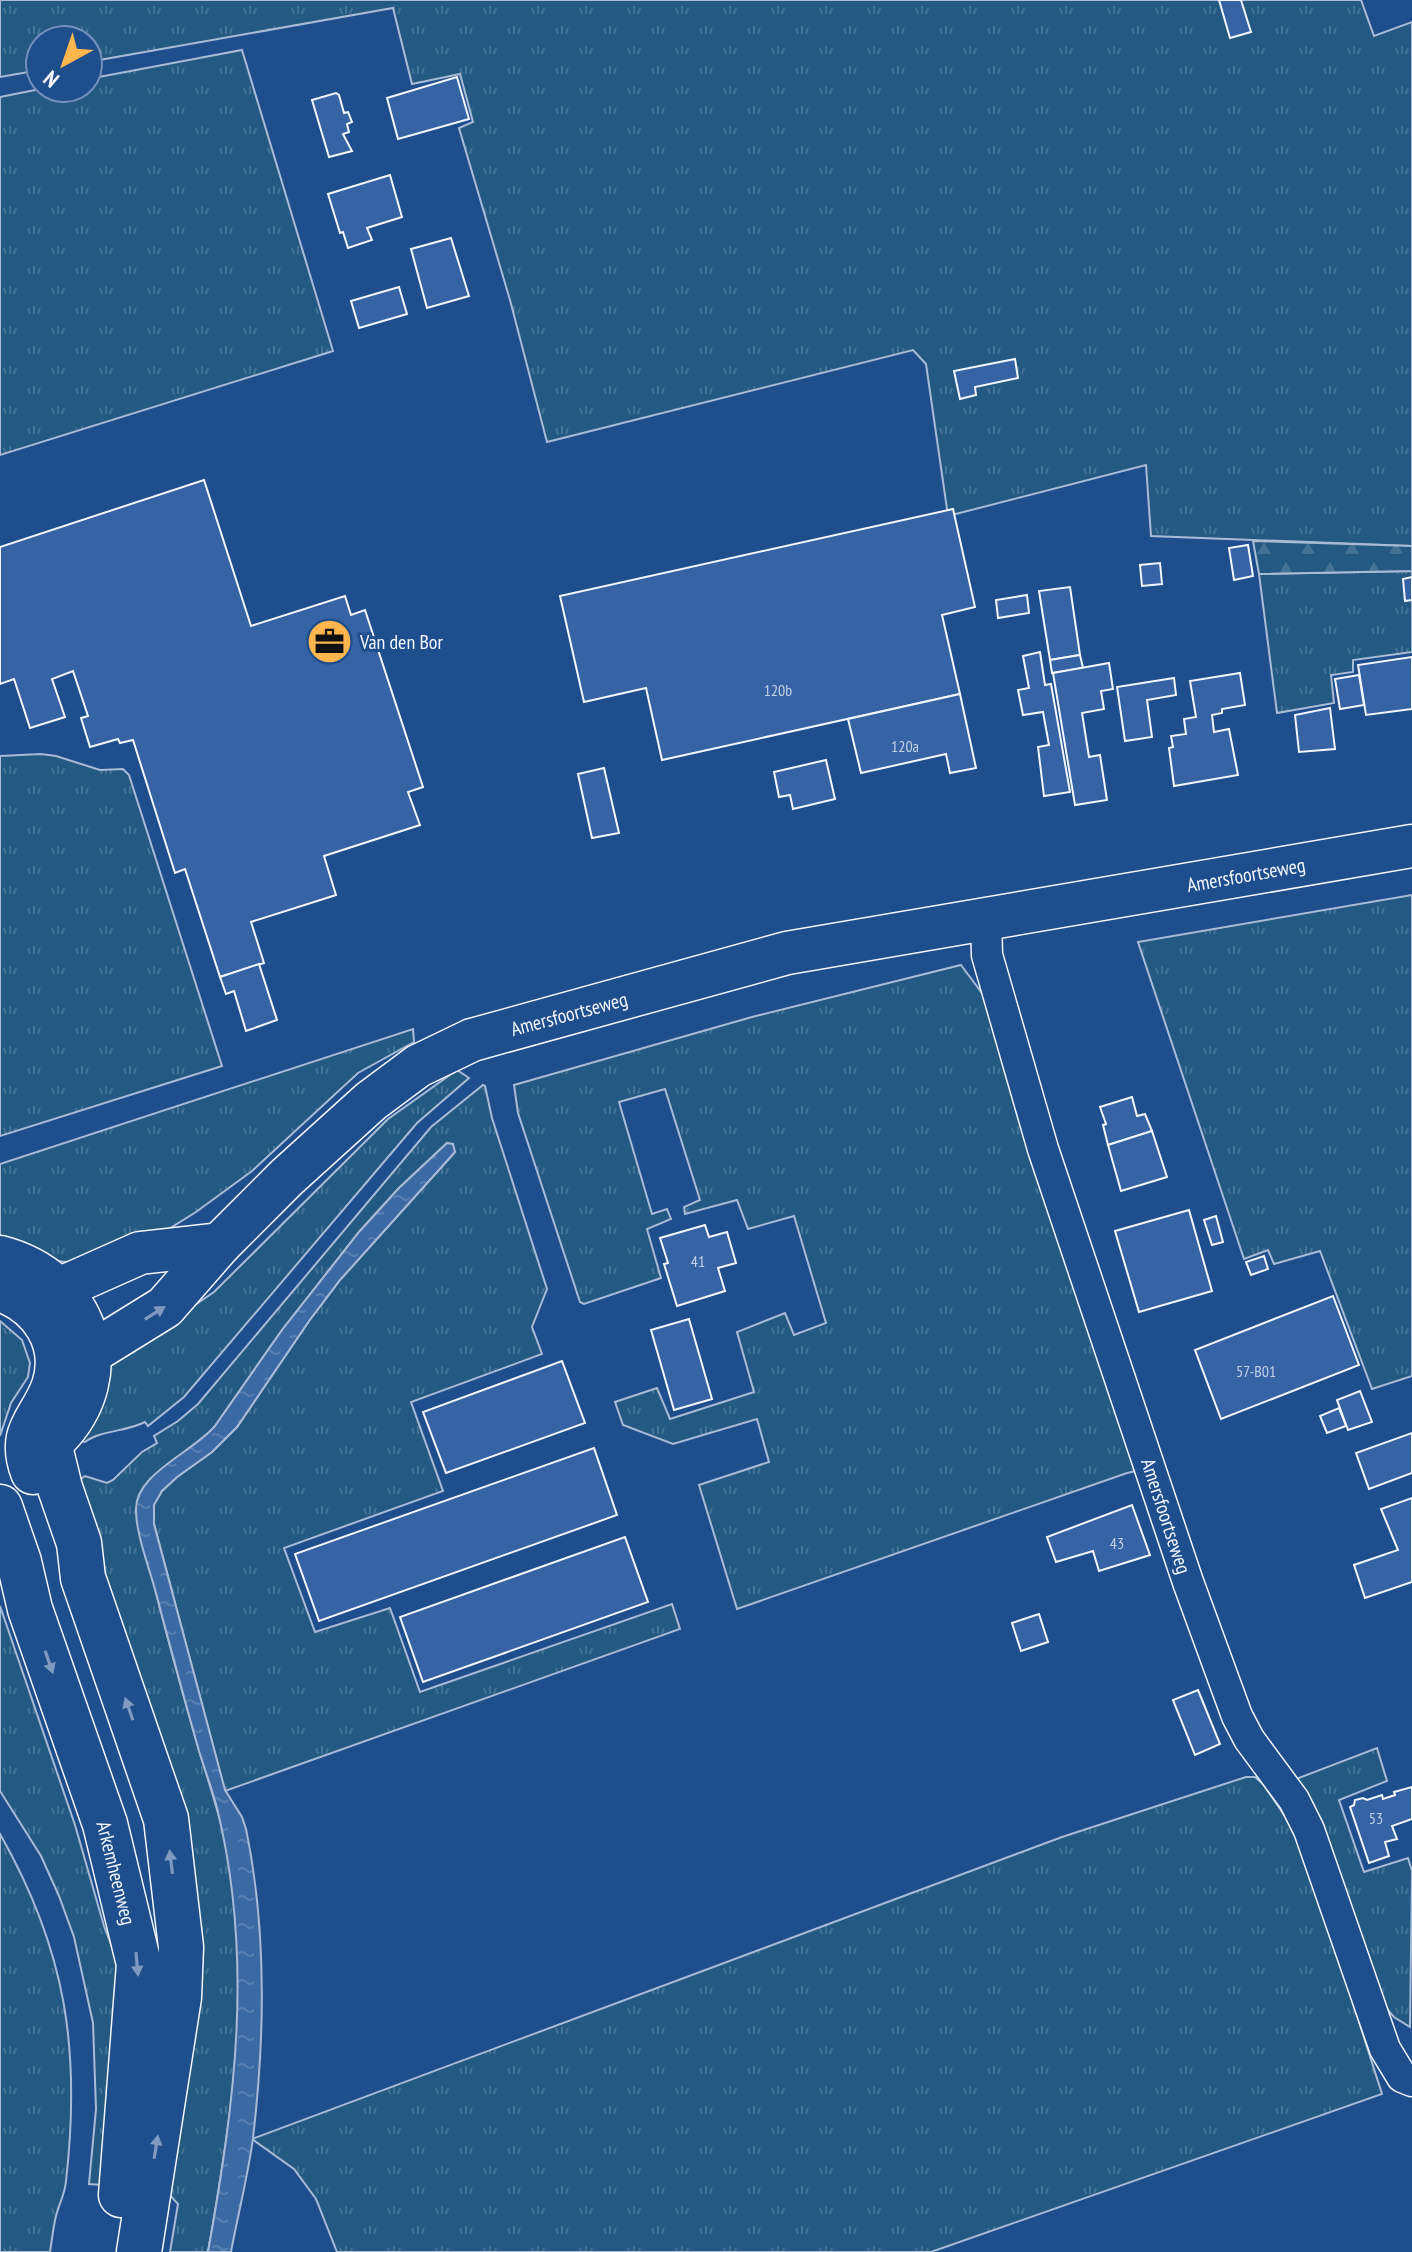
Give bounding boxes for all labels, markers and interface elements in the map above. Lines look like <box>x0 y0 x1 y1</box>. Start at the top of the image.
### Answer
north arrow <box>24 24 104 104</box>
text: N <box>38 65 65 94</box>
office icon: Van den Bor <box>305 618 353 666</box>
place label: Van den Bor <box>359 629 443 655</box>
house number: 120b <box>764 680 792 700</box>
house number: 120a <box>891 736 919 756</box>
street label: Amersfoortseweg <box>1185 852 1307 898</box>
street label: Amersfoortseweg <box>508 986 630 1042</box>
house number: 41 <box>691 1251 705 1271</box>
one-way arrow <box>145 1305 166 1320</box>
house number: 57-B01 <box>1236 1361 1276 1381</box>
street label: Amersfoortseweg <box>1135 1455 1197 1577</box>
house number: 43 <box>1110 1533 1124 1553</box>
one-way arrow <box>43 1650 55 1674</box>
one-way arrow <box>122 1697 134 1721</box>
house number: 53 <box>1369 1808 1383 1828</box>
street label: Arkemheenweg <box>91 1818 141 1928</box>
one-way arrow <box>164 1849 177 1874</box>
one-way arrow <box>131 1952 144 1977</box>
one-way arrow <box>150 2135 162 2160</box>

